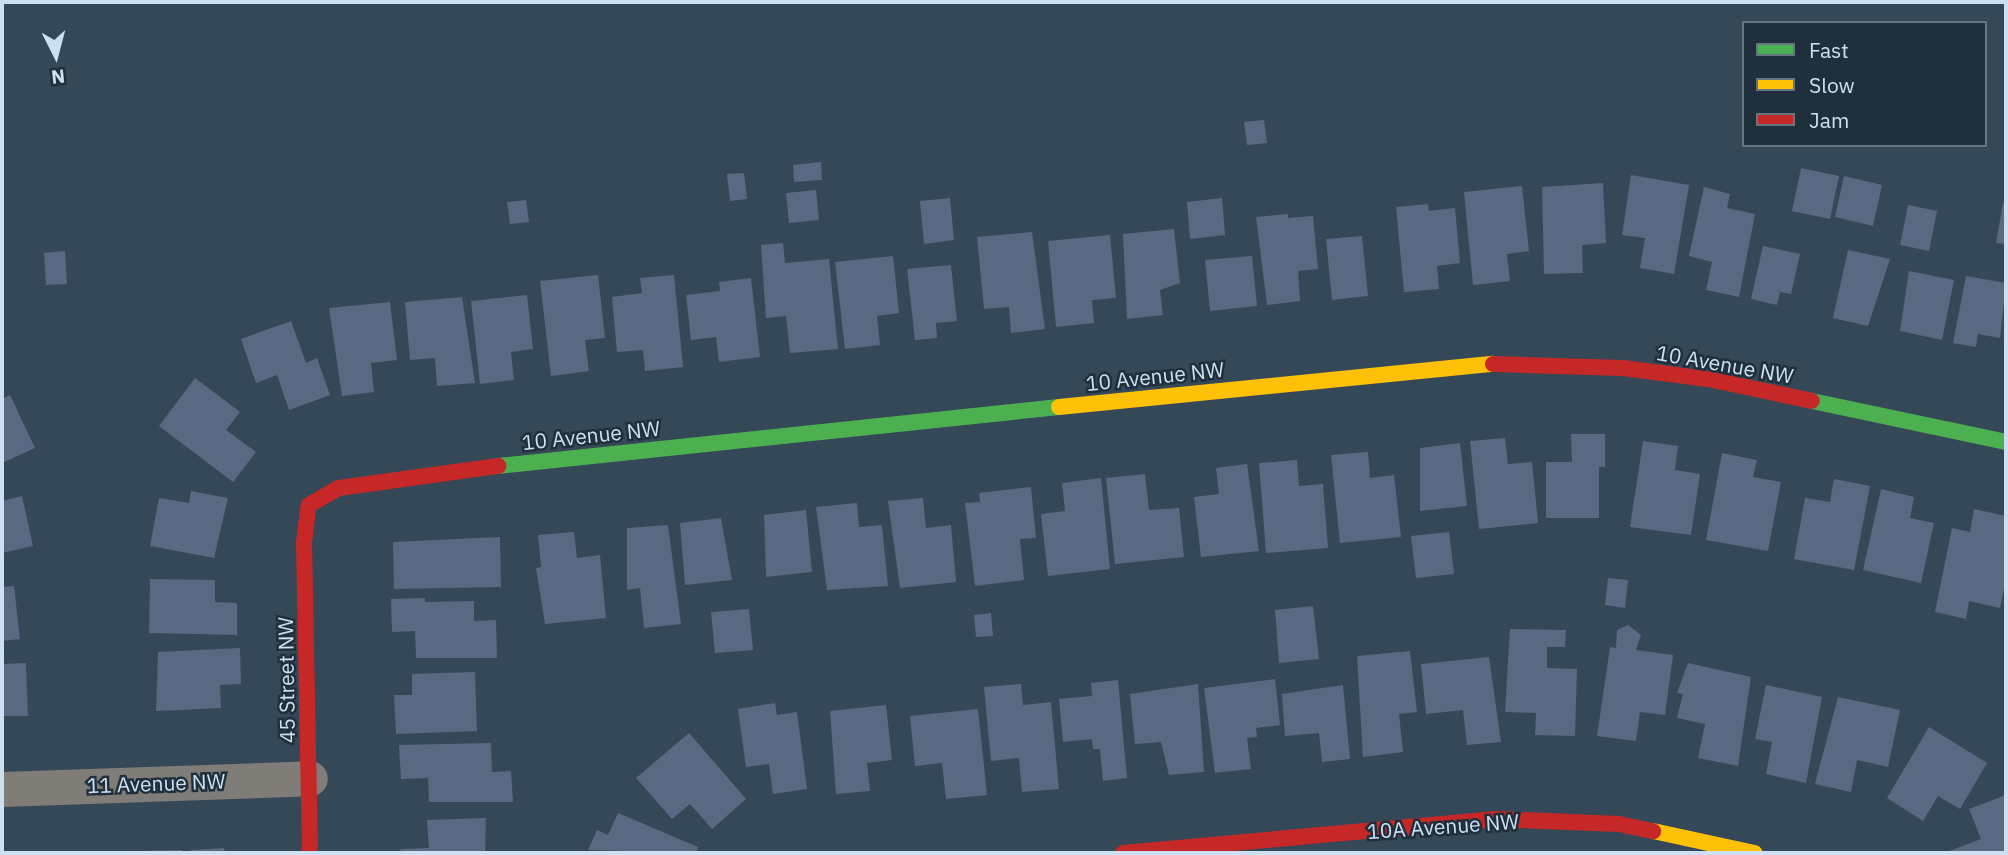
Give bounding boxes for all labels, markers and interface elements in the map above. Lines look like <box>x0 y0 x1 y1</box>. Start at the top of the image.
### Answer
north arrow <box>21 21 91 91</box>
legend <box>1742 21 1987 147</box>
text: Fast <box>1809 36 1849 64</box>
text: N <box>50 64 66 90</box>
text: Slow <box>1809 71 1855 99</box>
text: Jam <box>1809 106 1849 134</box>
street label: 10 Avenue NW <box>1654 340 1796 388</box>
street label: 10 Avenue NW <box>1085 356 1225 396</box>
street label: 10 Avenue NW <box>521 415 661 455</box>
street label: 45 Street NW <box>272 617 300 743</box>
street label: 11 Avenue NW <box>86 768 226 798</box>
street label: 10A Avenue NW <box>1366 808 1520 844</box>

